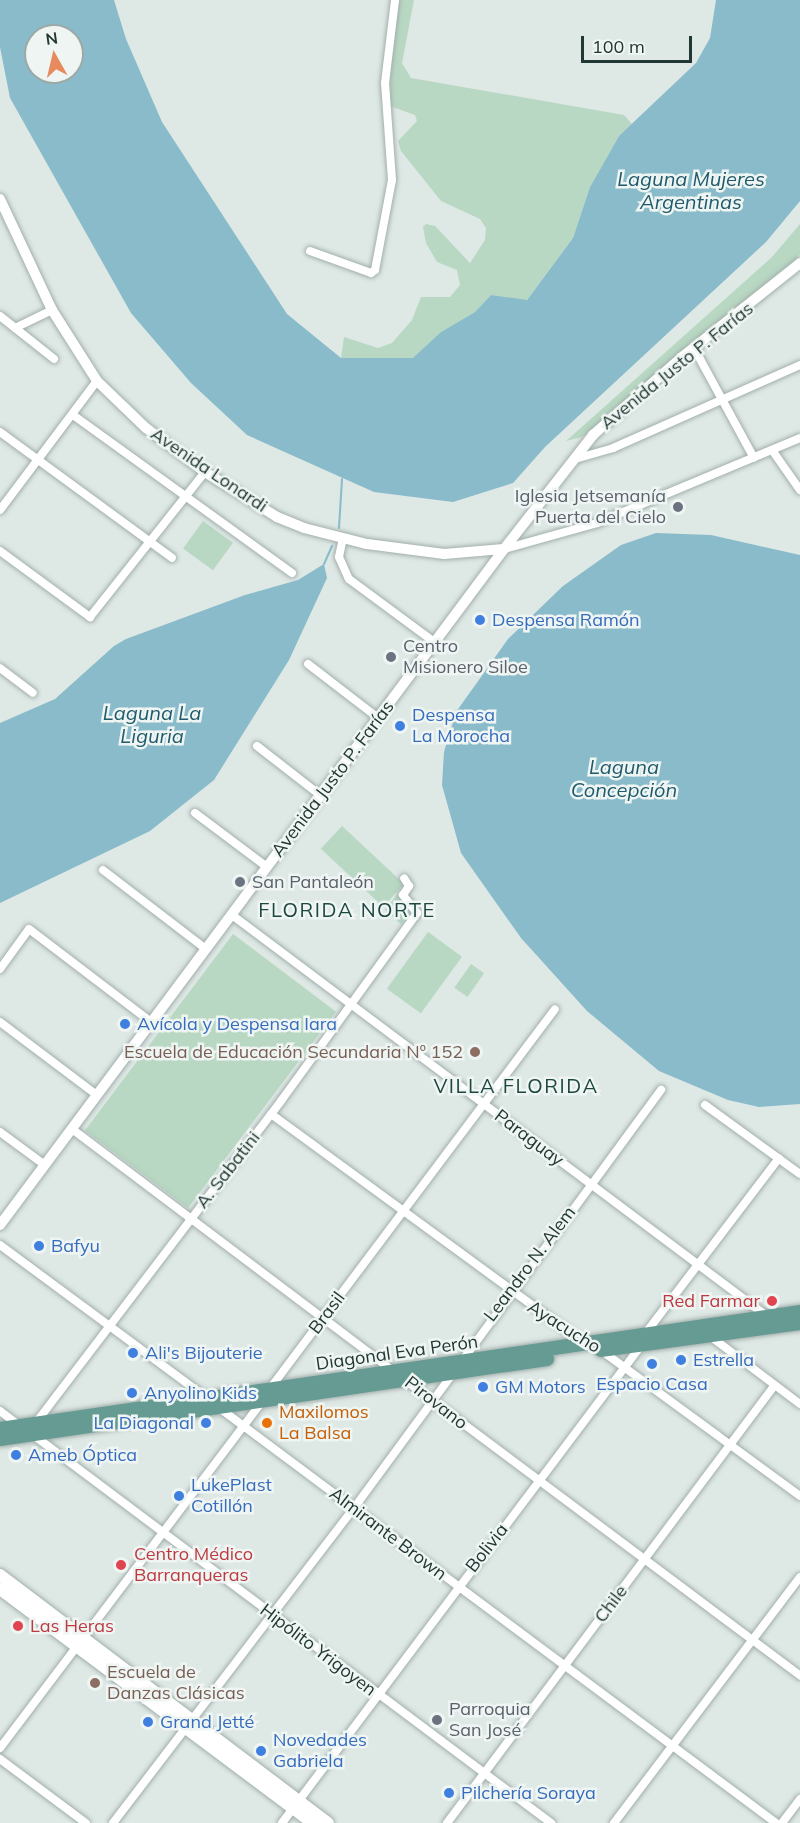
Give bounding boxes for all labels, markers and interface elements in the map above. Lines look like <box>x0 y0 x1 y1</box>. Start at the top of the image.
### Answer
north arrow <box>24 24 84 84</box>
scale bar <box>584 24 695 62</box>
text: N <box>44 27 59 49</box>
text: 100 m <box>592 35 645 58</box>
water label: Laguna Mujeres Argentinas <box>617 166 765 213</box>
street label: Avenida Justo P. Farías <box>596 298 758 434</box>
street label: Avenida Lonardi <box>147 423 271 517</box>
place label: Iglesia Jetsemanía Puerta del Cielo <box>515 486 666 528</box>
marker: Iglesia Jetsemanía Puerta del Cielo <box>671 500 685 514</box>
place label: Despensa Ramón <box>492 609 640 631</box>
marker: Despensa Ramón <box>473 613 487 627</box>
place label: Centro Misionero Siloe <box>403 636 528 678</box>
marker: Centro Misionero Siloe <box>384 650 398 664</box>
street label: Avenida Justo P. Farías <box>267 697 399 861</box>
water label: Laguna La Liguria <box>103 701 201 748</box>
place label: Despensa La Morocha <box>412 705 510 748</box>
marker: Despensa La Morocha <box>393 719 407 733</box>
water label: Laguna Concepción <box>571 755 677 802</box>
place label: San Pantaleón <box>252 871 374 893</box>
marker: San Pantaleón <box>233 875 247 889</box>
district label: FLORIDA NORTE <box>258 897 436 921</box>
place label: Avícola y Despensa Iara <box>137 1013 337 1035</box>
marker: Avícola y Despensa Iara <box>118 1017 132 1031</box>
place label: Escuela de Educación Secundaria Nº 152 <box>124 1041 463 1063</box>
marker: Escuela de Educación Secundaria Nº 152 <box>468 1045 482 1059</box>
district label: VILLA FLORIDA <box>433 1073 599 1097</box>
street label: Paraguay <box>490 1105 568 1171</box>
street label: A. Sabatini <box>191 1127 265 1213</box>
street label: Leandro N. Alem <box>480 1202 580 1326</box>
place label: Bafyu <box>51 1235 100 1257</box>
marker: Bafyu <box>32 1239 46 1253</box>
street label: Brasil <box>304 1288 350 1338</box>
place label: Red Farmar <box>662 1290 760 1312</box>
marker: Red Farmar <box>765 1294 779 1308</box>
street label: Ayacucho <box>524 1296 604 1358</box>
street label: Diagonal Eva Perón <box>314 1331 480 1375</box>
place label: Ali's Bijouterie <box>145 1342 262 1364</box>
marker: Ali's Bijouterie <box>126 1346 140 1360</box>
place label: Estrella <box>693 1349 754 1371</box>
marker: Estrella <box>674 1353 688 1367</box>
marker: Espacio Casa <box>645 1357 659 1371</box>
street label: Pirovano <box>400 1372 472 1434</box>
place label: Espacio Casa <box>596 1373 708 1395</box>
place label: GM Motors <box>495 1376 586 1398</box>
marker: GM Motors <box>476 1380 490 1394</box>
place label: Anyolino Kids <box>144 1382 257 1404</box>
marker: Anyolino Kids <box>125 1386 139 1400</box>
place label: Maxilomos La Balsa <box>279 1402 369 1444</box>
place label: La Diagonal <box>93 1412 194 1434</box>
marker: La Diagonal <box>199 1416 213 1430</box>
marker: Maxilomos La Balsa <box>260 1416 274 1430</box>
place label: Ameb Óptica <box>28 1444 137 1466</box>
marker: Ameb Óptica <box>9 1448 23 1462</box>
place label: LukePlast Cotillón <box>191 1475 272 1518</box>
street label: Almirante Brown <box>325 1483 451 1585</box>
marker: LukePlast Cotillón <box>172 1489 186 1503</box>
street label: Bolivia <box>461 1519 513 1577</box>
place label: Centro Médico Barranqueras <box>134 1544 253 1586</box>
marker: Centro Médico Barranqueras <box>112 1556 130 1574</box>
street label: Chile <box>590 1581 632 1627</box>
street label: Hipólito Yrigoyen <box>256 1599 380 1701</box>
place label: Las Heras <box>30 1615 114 1637</box>
marker: Las Heras <box>11 1619 25 1633</box>
place label: Escuela de Danzas Clásicas <box>107 1662 245 1704</box>
marker: Escuela de Danzas Clásicas <box>88 1676 102 1690</box>
place label: Parroquia San José <box>449 1699 531 1742</box>
place label: Grand Jetté <box>160 1711 254 1733</box>
marker: Parroquia San José <box>430 1713 444 1727</box>
marker: Grand Jetté <box>141 1715 155 1729</box>
place label: Novedades Gabriela <box>273 1730 367 1772</box>
marker: Novedades Gabriela <box>254 1744 268 1758</box>
place label: Pilchería Soraya <box>461 1782 596 1804</box>
marker: Pilchería Soraya <box>442 1786 456 1800</box>

